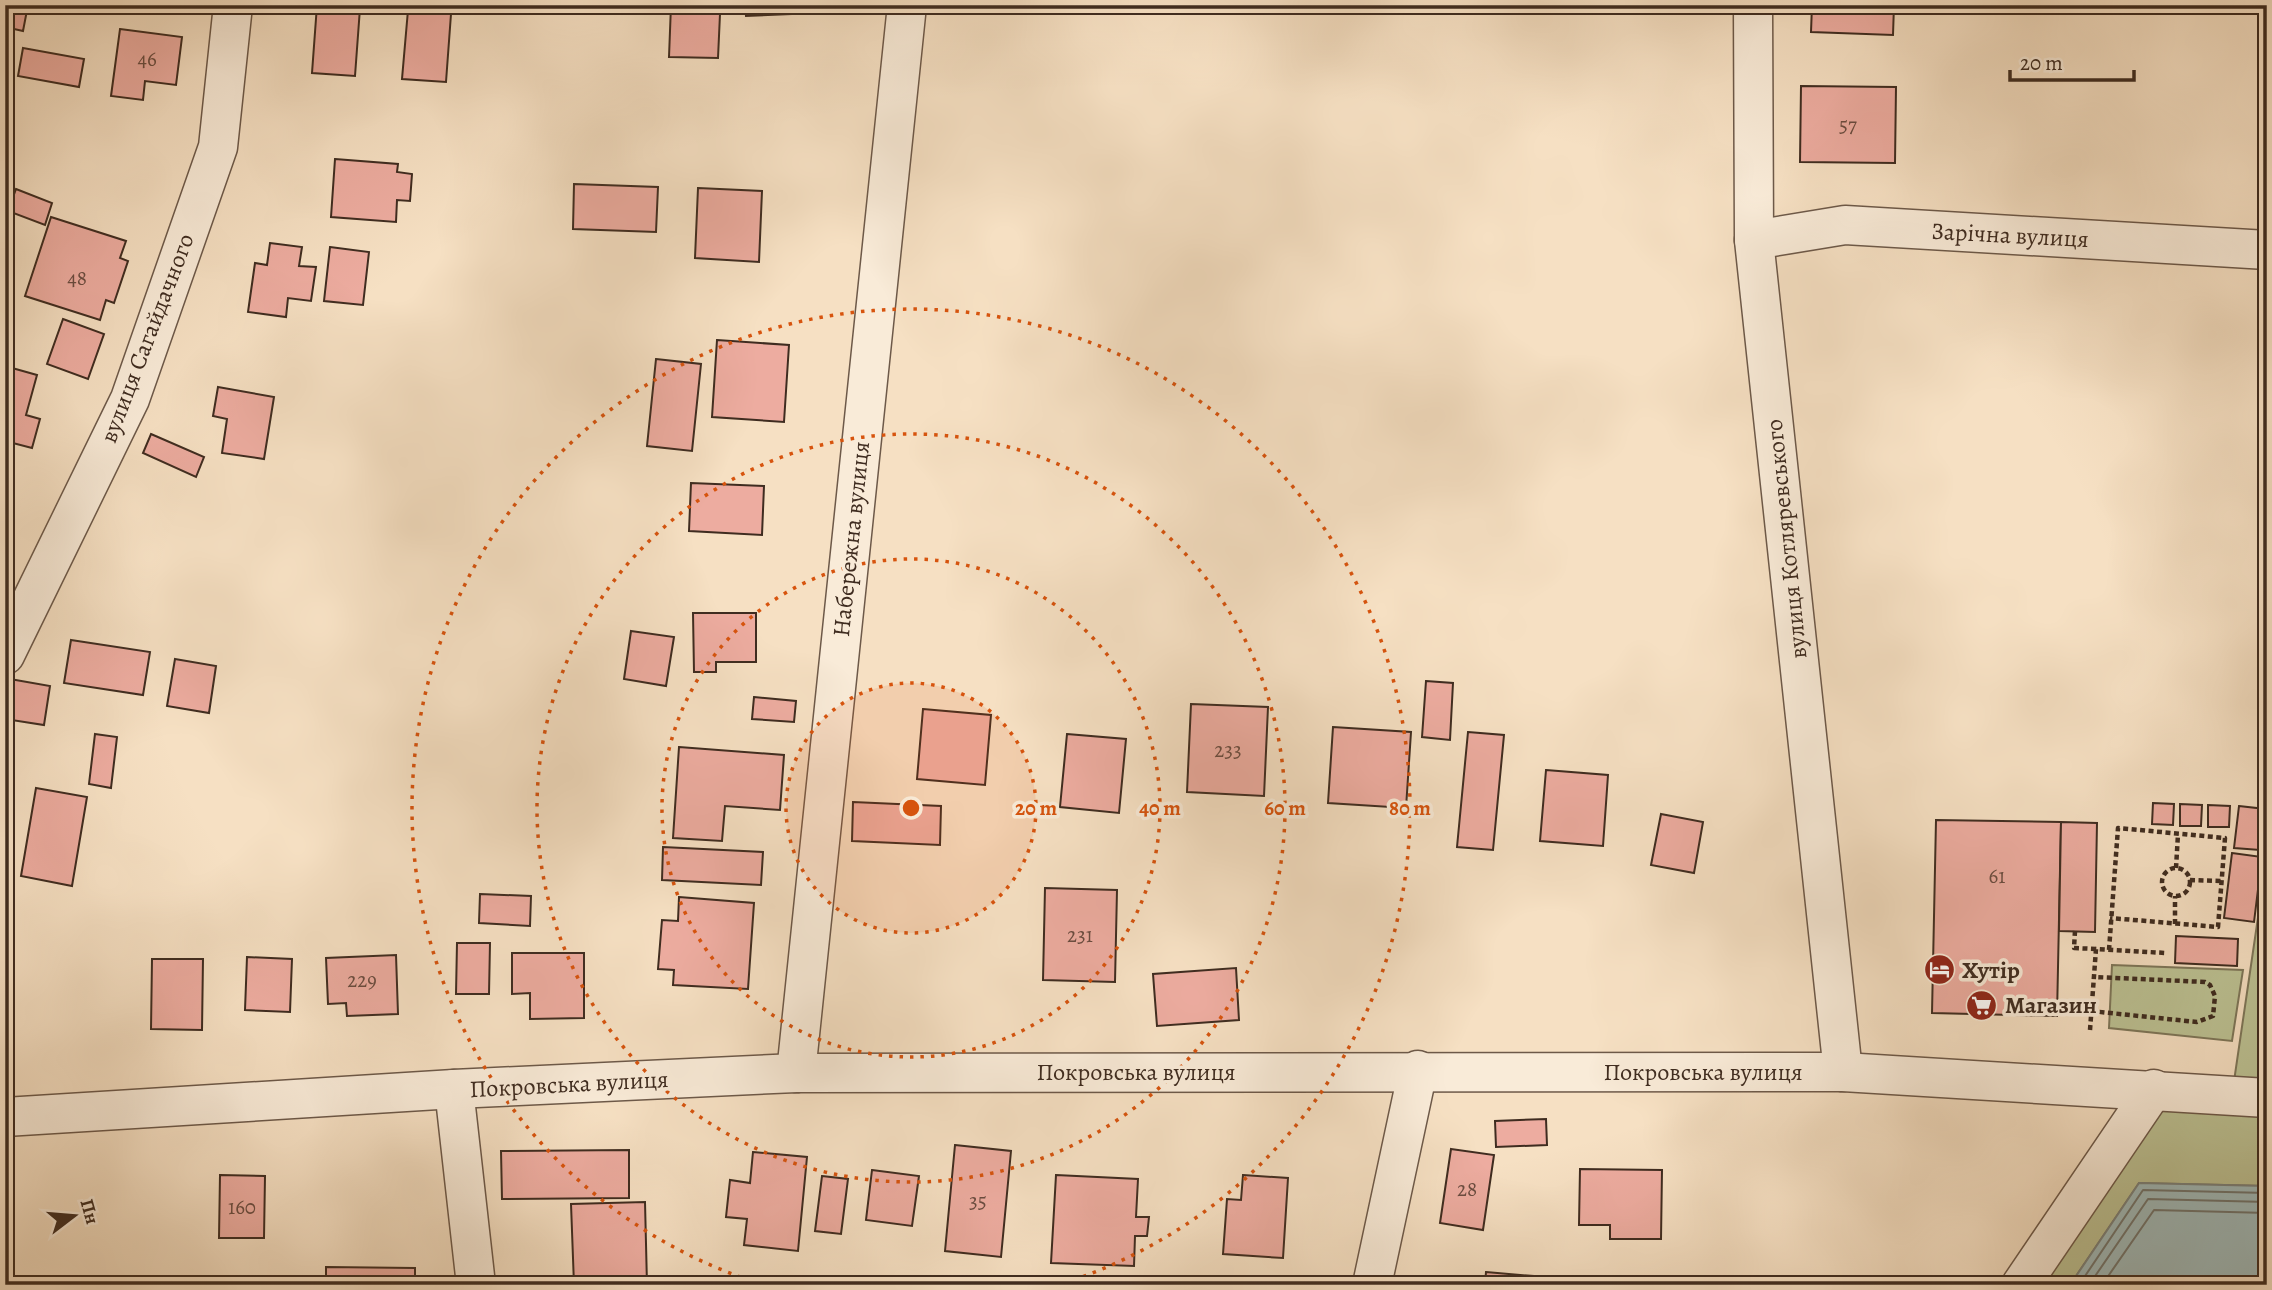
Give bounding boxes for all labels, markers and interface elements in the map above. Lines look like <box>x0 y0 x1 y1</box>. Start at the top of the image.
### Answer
scale bar <box>2010 38 2134 82</box>
house number: 46 <box>137 45 157 73</box>
text: 20 m <box>2020 49 2063 77</box>
house number: 57 <box>1839 111 1857 139</box>
street label: Зарічна вулиця <box>1930 215 2090 255</box>
street label: вулиця Сагайдачного <box>92 229 202 447</box>
house number: 48 <box>67 264 87 292</box>
street label: вулиця Котляревського <box>1757 417 1815 661</box>
street label: Набережна вулиця <box>825 440 877 638</box>
house number: 233 <box>1214 736 1242 764</box>
text: 20 m <box>1015 794 1057 822</box>
text: 40 m <box>1139 794 1181 822</box>
text: 60 m <box>1264 794 1306 822</box>
text: 80 m <box>1389 794 1431 822</box>
centre of rings <box>899 796 923 820</box>
house number: 61 <box>1989 862 2005 890</box>
house number: 231 <box>1067 921 1093 949</box>
hotel icon: Хутір <box>1922 953 1956 987</box>
place label: Хутір <box>1962 954 2020 986</box>
house number: 229 <box>347 966 377 994</box>
supermarket icon: Магазин <box>1965 988 1999 1022</box>
place label: Магазин <box>2005 989 2097 1021</box>
street label: Покровська вулиця <box>1036 1056 1236 1088</box>
street label: Покровська вулиця <box>1603 1056 1803 1088</box>
street label: Покровська вулиця <box>469 1063 669 1105</box>
house number: 28 <box>1457 1175 1477 1203</box>
north arrow <box>38 1182 108 1252</box>
house number: 35 <box>969 1187 987 1215</box>
house number: 160 <box>228 1193 256 1221</box>
text: Пн <box>73 1196 105 1227</box>

